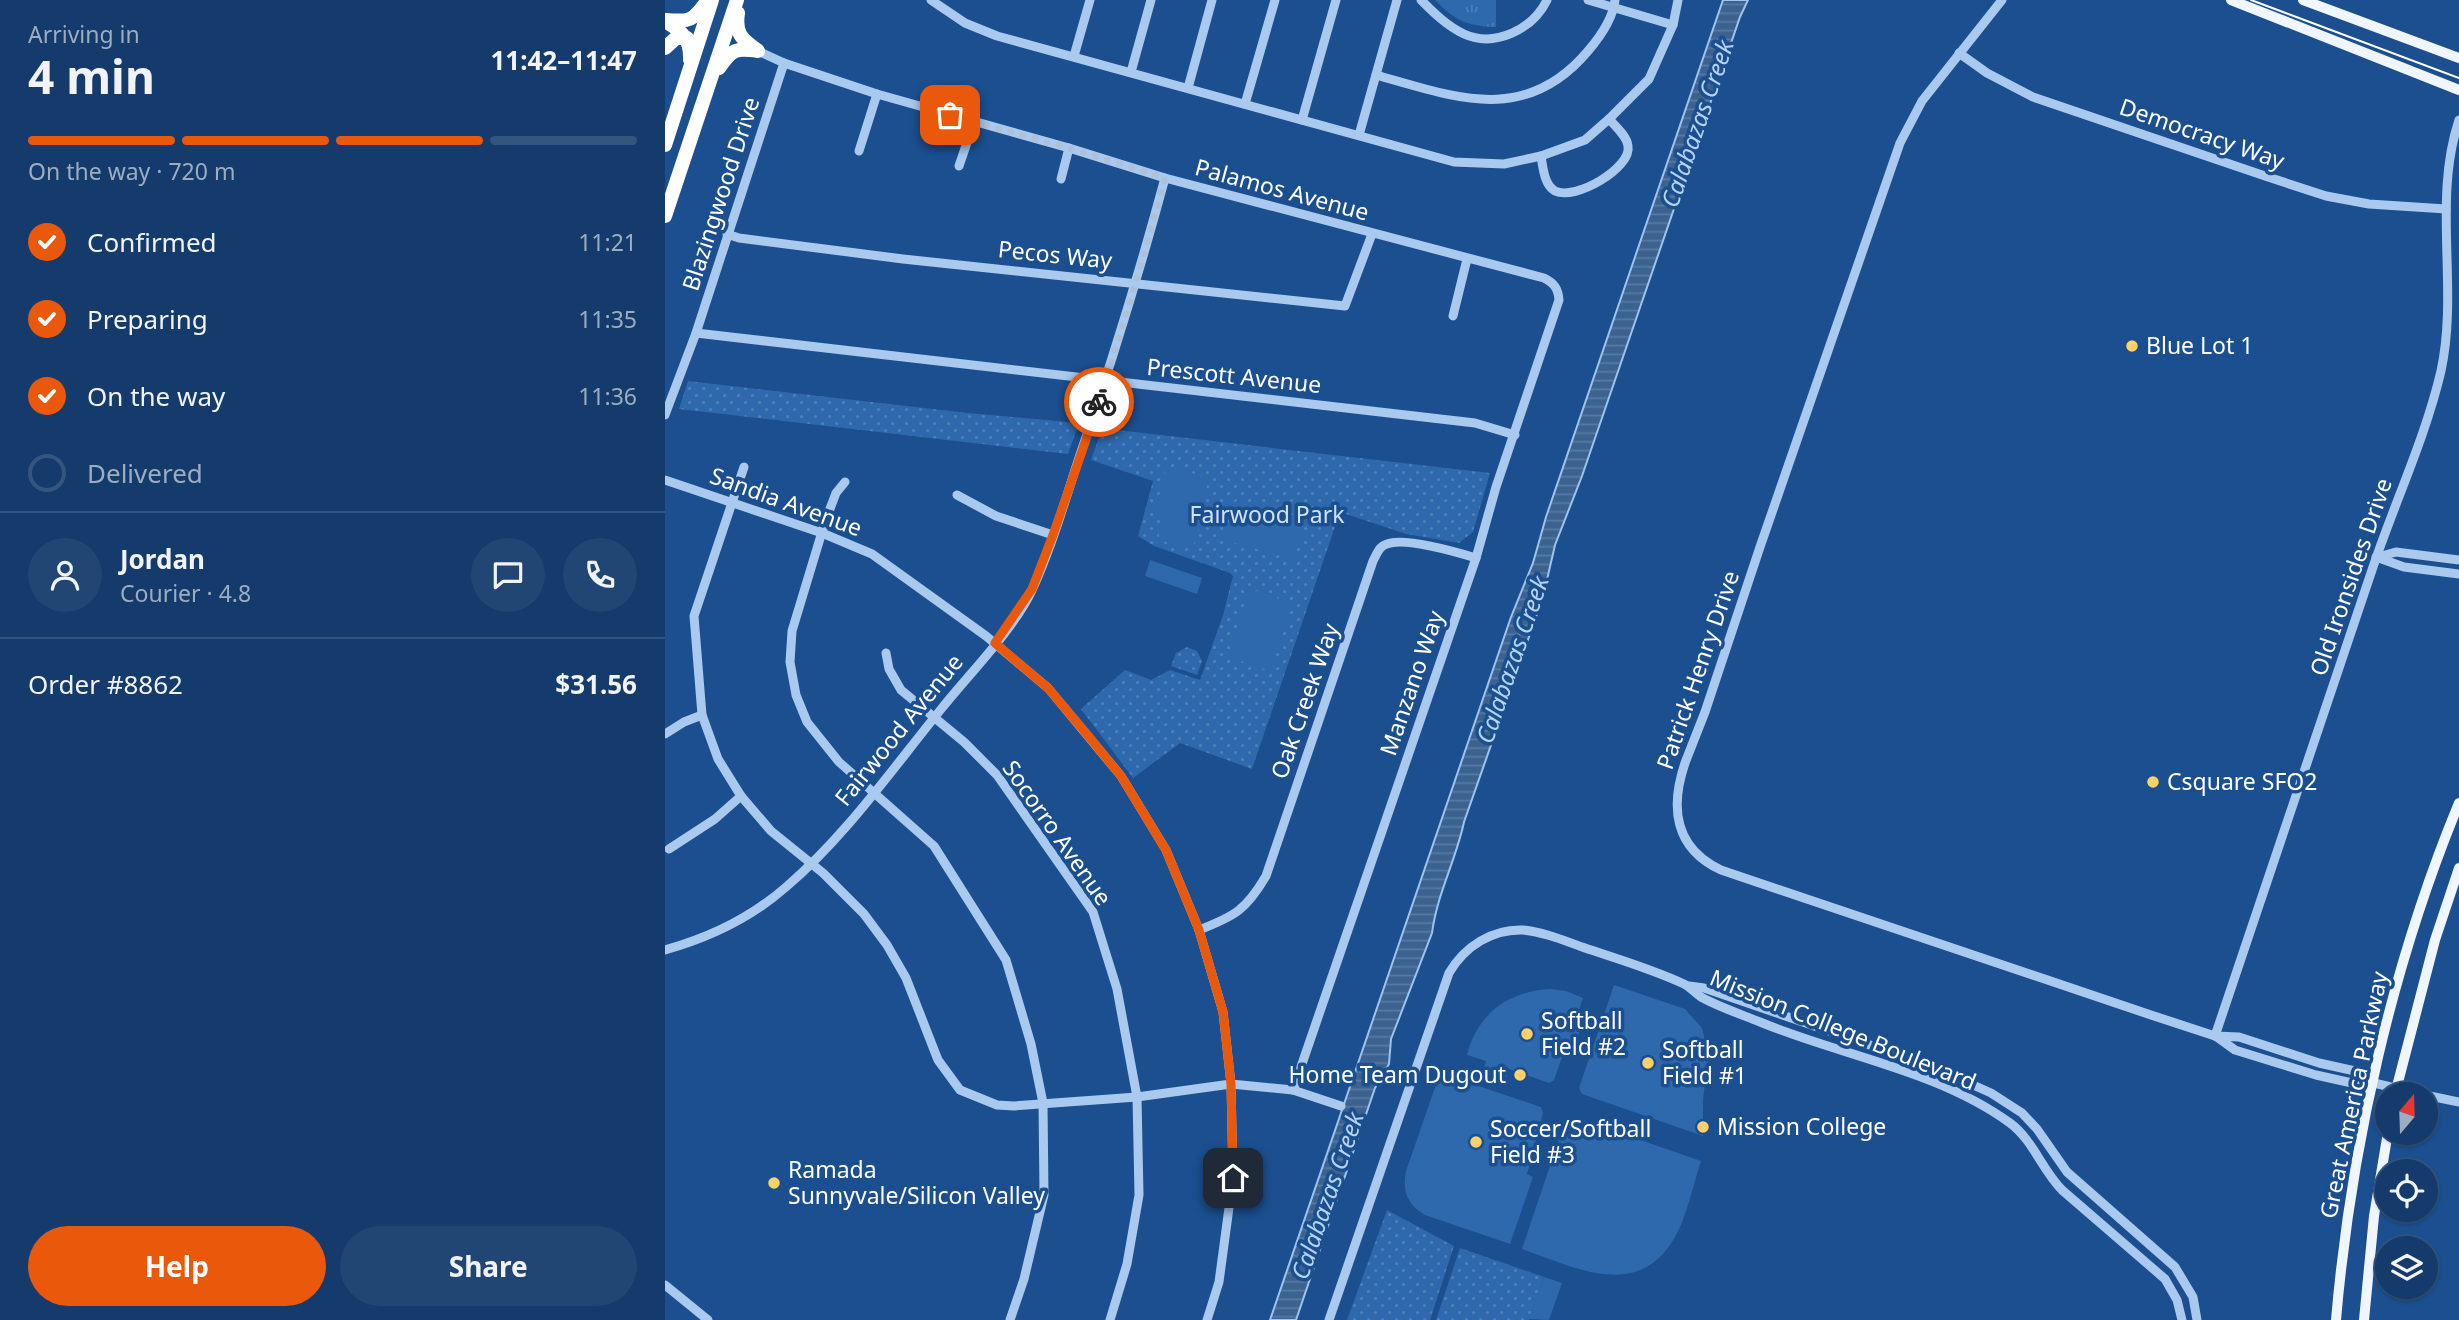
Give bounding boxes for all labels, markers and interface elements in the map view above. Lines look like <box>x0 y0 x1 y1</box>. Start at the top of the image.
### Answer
text: Arriving in <box>28 18 140 50</box>
water label: Calabazas Creek <box>1652 34 1741 212</box>
text: 11:42–11:47 <box>490 42 637 78</box>
text: 4 min <box>28 45 155 107</box>
pin <box>920 85 980 145</box>
street label: Democracy Way <box>2116 90 2289 176</box>
street label: Blazingwood Drive <box>674 93 766 295</box>
icon: bag <box>931 96 969 134</box>
street label: Palamos Avenue <box>1192 150 1373 228</box>
text: On the way · 720 m <box>28 155 235 187</box>
icon: check <box>28 223 66 261</box>
text: Confirmed <box>87 224 217 260</box>
text: 11:21 <box>578 226 637 258</box>
street label: Pecos Way <box>997 232 1114 276</box>
icon: check <box>28 300 66 338</box>
text: Preparing <box>87 301 208 337</box>
text: 11:35 <box>578 303 637 335</box>
place label: Blue Lot 1 <box>2146 329 2253 361</box>
marker: Blue Lot 1 <box>2124 338 2140 354</box>
street label: Prescott Avenue <box>1145 350 1323 400</box>
courier <box>1064 367 1134 437</box>
icon: check <box>28 377 66 415</box>
text: On the way <box>87 378 225 414</box>
text: 11:36 <box>578 380 637 412</box>
icon: bike <box>1080 383 1118 421</box>
text: Delivered <box>87 455 203 491</box>
street label: Sandia Avenue <box>706 459 867 543</box>
street label: Old Ironsides Drive <box>2301 474 2399 680</box>
park label: Fairwood Park <box>1190 498 1345 530</box>
button: person <box>28 538 102 612</box>
button: chat <box>471 538 545 612</box>
button: phone <box>563 538 637 612</box>
text: Jordan <box>120 541 205 577</box>
street label: Patrick Henry Drive <box>1648 566 1746 773</box>
water label: Calabazas Creek <box>1467 570 1556 748</box>
text: Courier · 4.8 <box>120 577 251 609</box>
street label: Manzano Way <box>1371 606 1451 759</box>
street label: Oak Creek Way <box>1262 618 1346 783</box>
street label: Fairwood Avenue <box>827 647 970 812</box>
text: Order #8862 <box>28 666 183 702</box>
text: $31.56 <box>555 666 637 702</box>
street label: Socorro Avenue <box>996 753 1120 912</box>
place label: Csquare SFO2 <box>2167 765 2318 797</box>
marker: Csquare SFO2 <box>2145 774 2161 790</box>
street label: Mission College Boulevard <box>1705 961 1981 1097</box>
street label: Great America Parkway <box>2311 968 2395 1221</box>
place label: Softball Field #2 <box>1541 1004 1626 1062</box>
marker: Softball Field #2 <box>1519 1026 1535 1042</box>
place label: Softball Field #1 <box>1662 1033 1747 1091</box>
marker: Softball Field #1 <box>1640 1055 1656 1071</box>
place label: Home Team Dugout <box>1288 1058 1506 1090</box>
marker: Home Team Dugout <box>1512 1067 1528 1083</box>
north arrow <box>2375 1082 2438 1144</box>
map controls <box>2375 1082 2438 1299</box>
water label: Calabazas Creek <box>1282 1106 1371 1284</box>
place label: Mission College <box>1717 1110 1886 1142</box>
place label: Soccer/Softball Field #3 <box>1490 1112 1651 1170</box>
marker: Mission College <box>1695 1119 1711 1135</box>
marker: Soccer/Softball Field #3 <box>1468 1134 1484 1150</box>
pin <box>1203 1148 1263 1208</box>
place label: Ramada Sunnyvale/Silicon Valley <box>788 1153 1045 1211</box>
icon: home <box>1214 1159 1252 1197</box>
button: locate <box>2375 1159 2438 1222</box>
marker: Ramada Sunnyvale/Silicon Valley <box>766 1175 782 1191</box>
button: Help <box>28 1226 326 1306</box>
button: Share <box>340 1226 637 1306</box>
button: layers <box>2375 1236 2438 1299</box>

